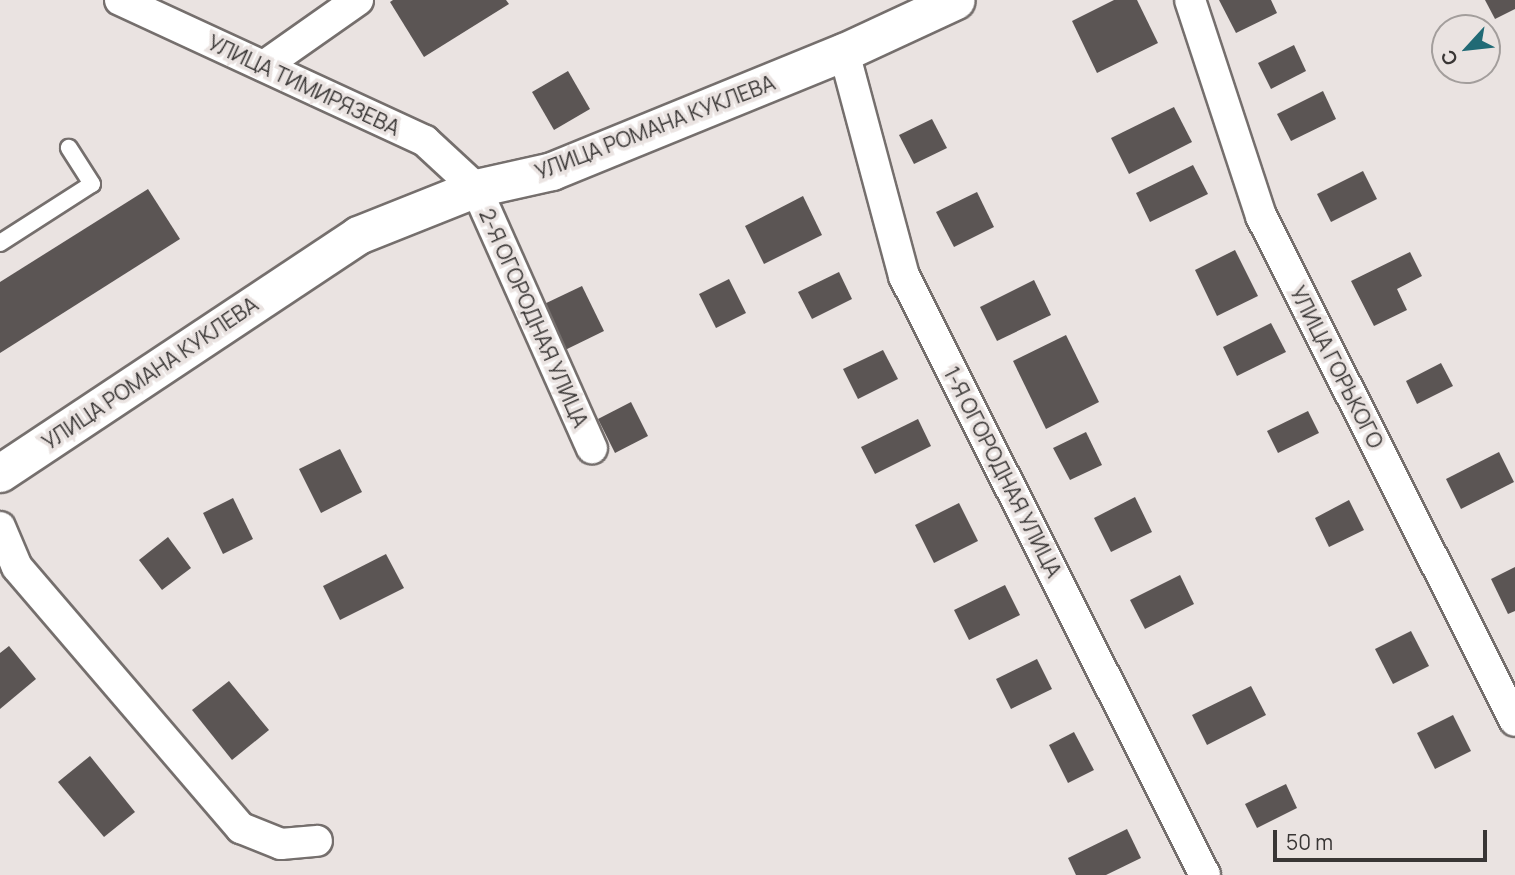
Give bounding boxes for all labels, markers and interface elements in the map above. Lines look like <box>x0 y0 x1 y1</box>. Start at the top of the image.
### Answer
north arrow <box>1431 14 1501 84</box>
street label: УЛИЦА ТИМИРЯЗЕВА <box>204 29 404 141</box>
text: С <box>1434 45 1464 70</box>
street label: УЛИЦА РОМАНА КУКЛЕВА <box>532 70 778 184</box>
street label: 2-Я ОГОРОДНАЯ УЛИЦА <box>474 205 594 431</box>
street label: УЛИЦА ГОРЬКОГО <box>1285 282 1389 452</box>
street label: УЛИЦА РОМАНА КУКЛЕВА <box>37 291 263 455</box>
street label: 1-Я ОГОРОДНАЯ УЛИЦА <box>939 362 1067 582</box>
scale bar <box>1277 816 1490 860</box>
text: 50 m <box>1286 828 1333 856</box>

